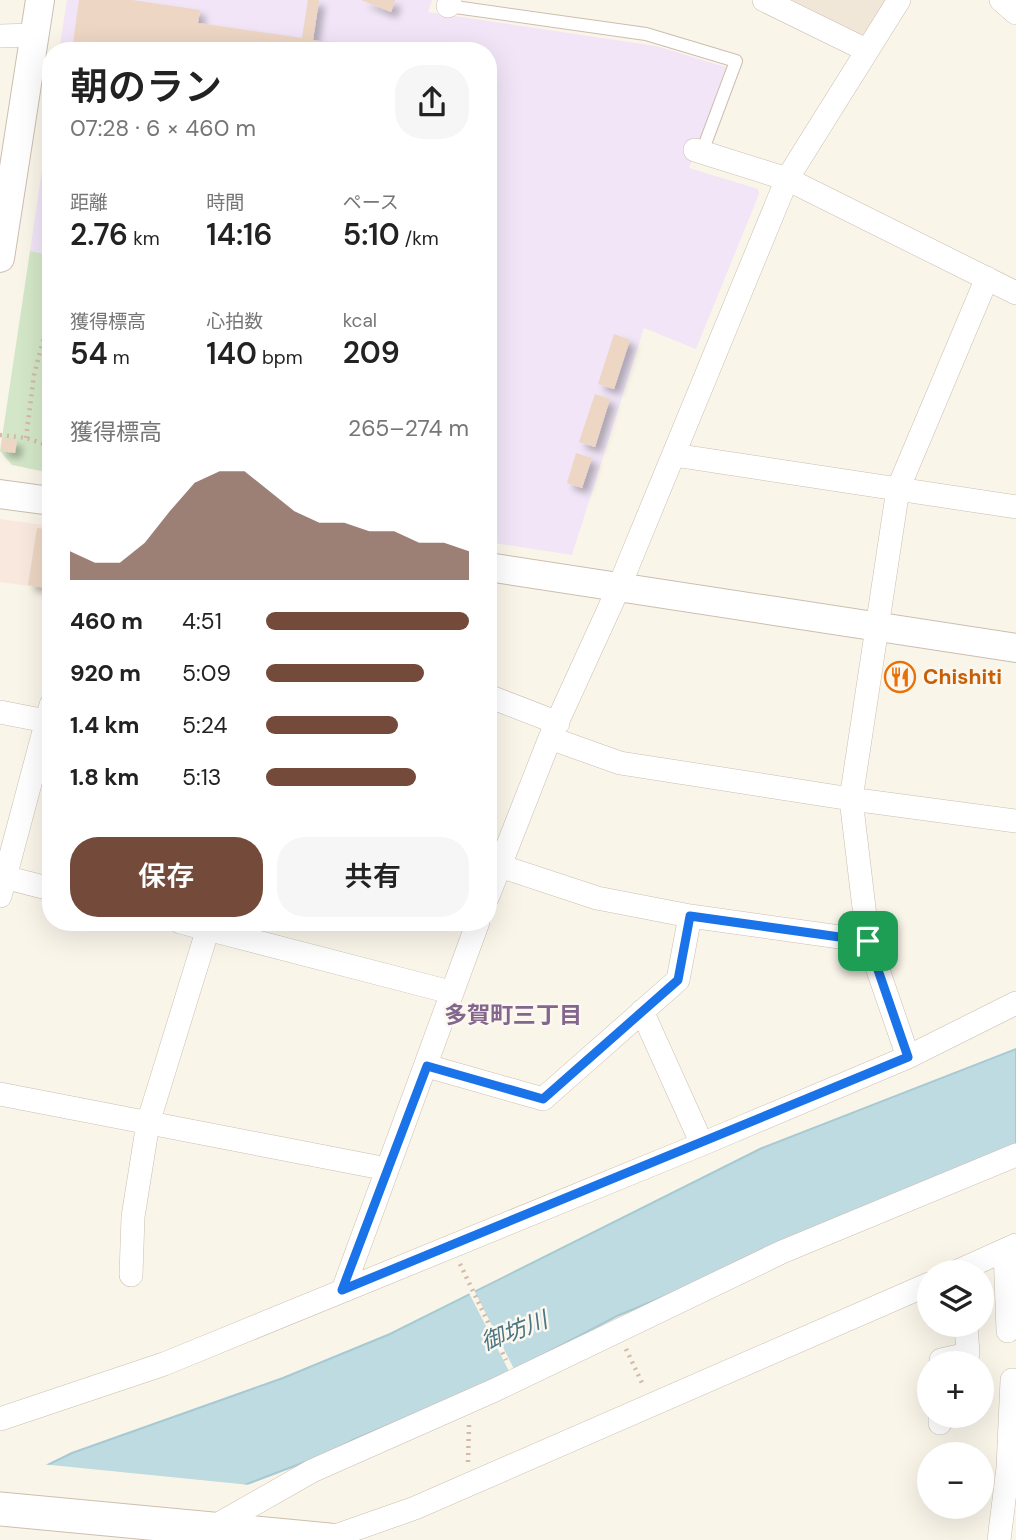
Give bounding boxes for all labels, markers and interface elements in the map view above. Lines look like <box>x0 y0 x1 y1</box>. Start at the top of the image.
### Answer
text: 朝のラン <box>70 62 222 112</box>
button: share <box>395 65 469 139</box>
text: 07:28 · 6 × 460 m <box>70 113 256 143</box>
text: 距離 <box>70 190 108 215</box>
text: 時間 <box>206 190 244 215</box>
text: ペース <box>343 190 399 215</box>
text: 2.76 <box>70 215 128 254</box>
text: 14:16 <box>206 215 273 254</box>
text: 5:10 <box>343 215 400 254</box>
text: km <box>128 226 160 251</box>
text: /km <box>400 226 439 251</box>
text: kcal <box>343 308 377 333</box>
text: 獲得標高 <box>70 309 146 334</box>
text: 心拍数 <box>206 309 263 334</box>
text: 209 <box>343 333 400 372</box>
text: 54 <box>70 334 108 373</box>
text: 140 <box>206 334 257 373</box>
text: m <box>108 345 130 370</box>
text: bpm <box>257 345 303 370</box>
text: 265–274 m <box>348 413 469 443</box>
text: 獲得標高 <box>70 417 162 447</box>
text: 460 m <box>70 606 143 636</box>
text: 4:51 <box>182 606 222 636</box>
text: 920 m <box>70 658 141 688</box>
text: 5:09 <box>182 658 231 688</box>
restaurant icon: Chishiti <box>883 660 917 694</box>
place label: Chishiti <box>923 663 1002 691</box>
text: 1.4 km <box>70 710 139 740</box>
text: 5:24 <box>182 710 228 740</box>
text: 1.8 km <box>70 762 139 792</box>
text: 5:13 <box>182 762 221 792</box>
button: 保存 <box>70 837 263 917</box>
button: 共有 <box>277 837 469 917</box>
pin <box>838 911 898 971</box>
icon: arrive <box>849 922 887 960</box>
district label: 多賀町三丁目 <box>444 1000 582 1030</box>
map controls <box>917 1260 994 1519</box>
button: layers <box>917 1260 994 1337</box>
water label: 御坊川 <box>476 1304 554 1357</box>
button: + <box>917 1351 994 1428</box>
button: − <box>917 1442 994 1519</box>

